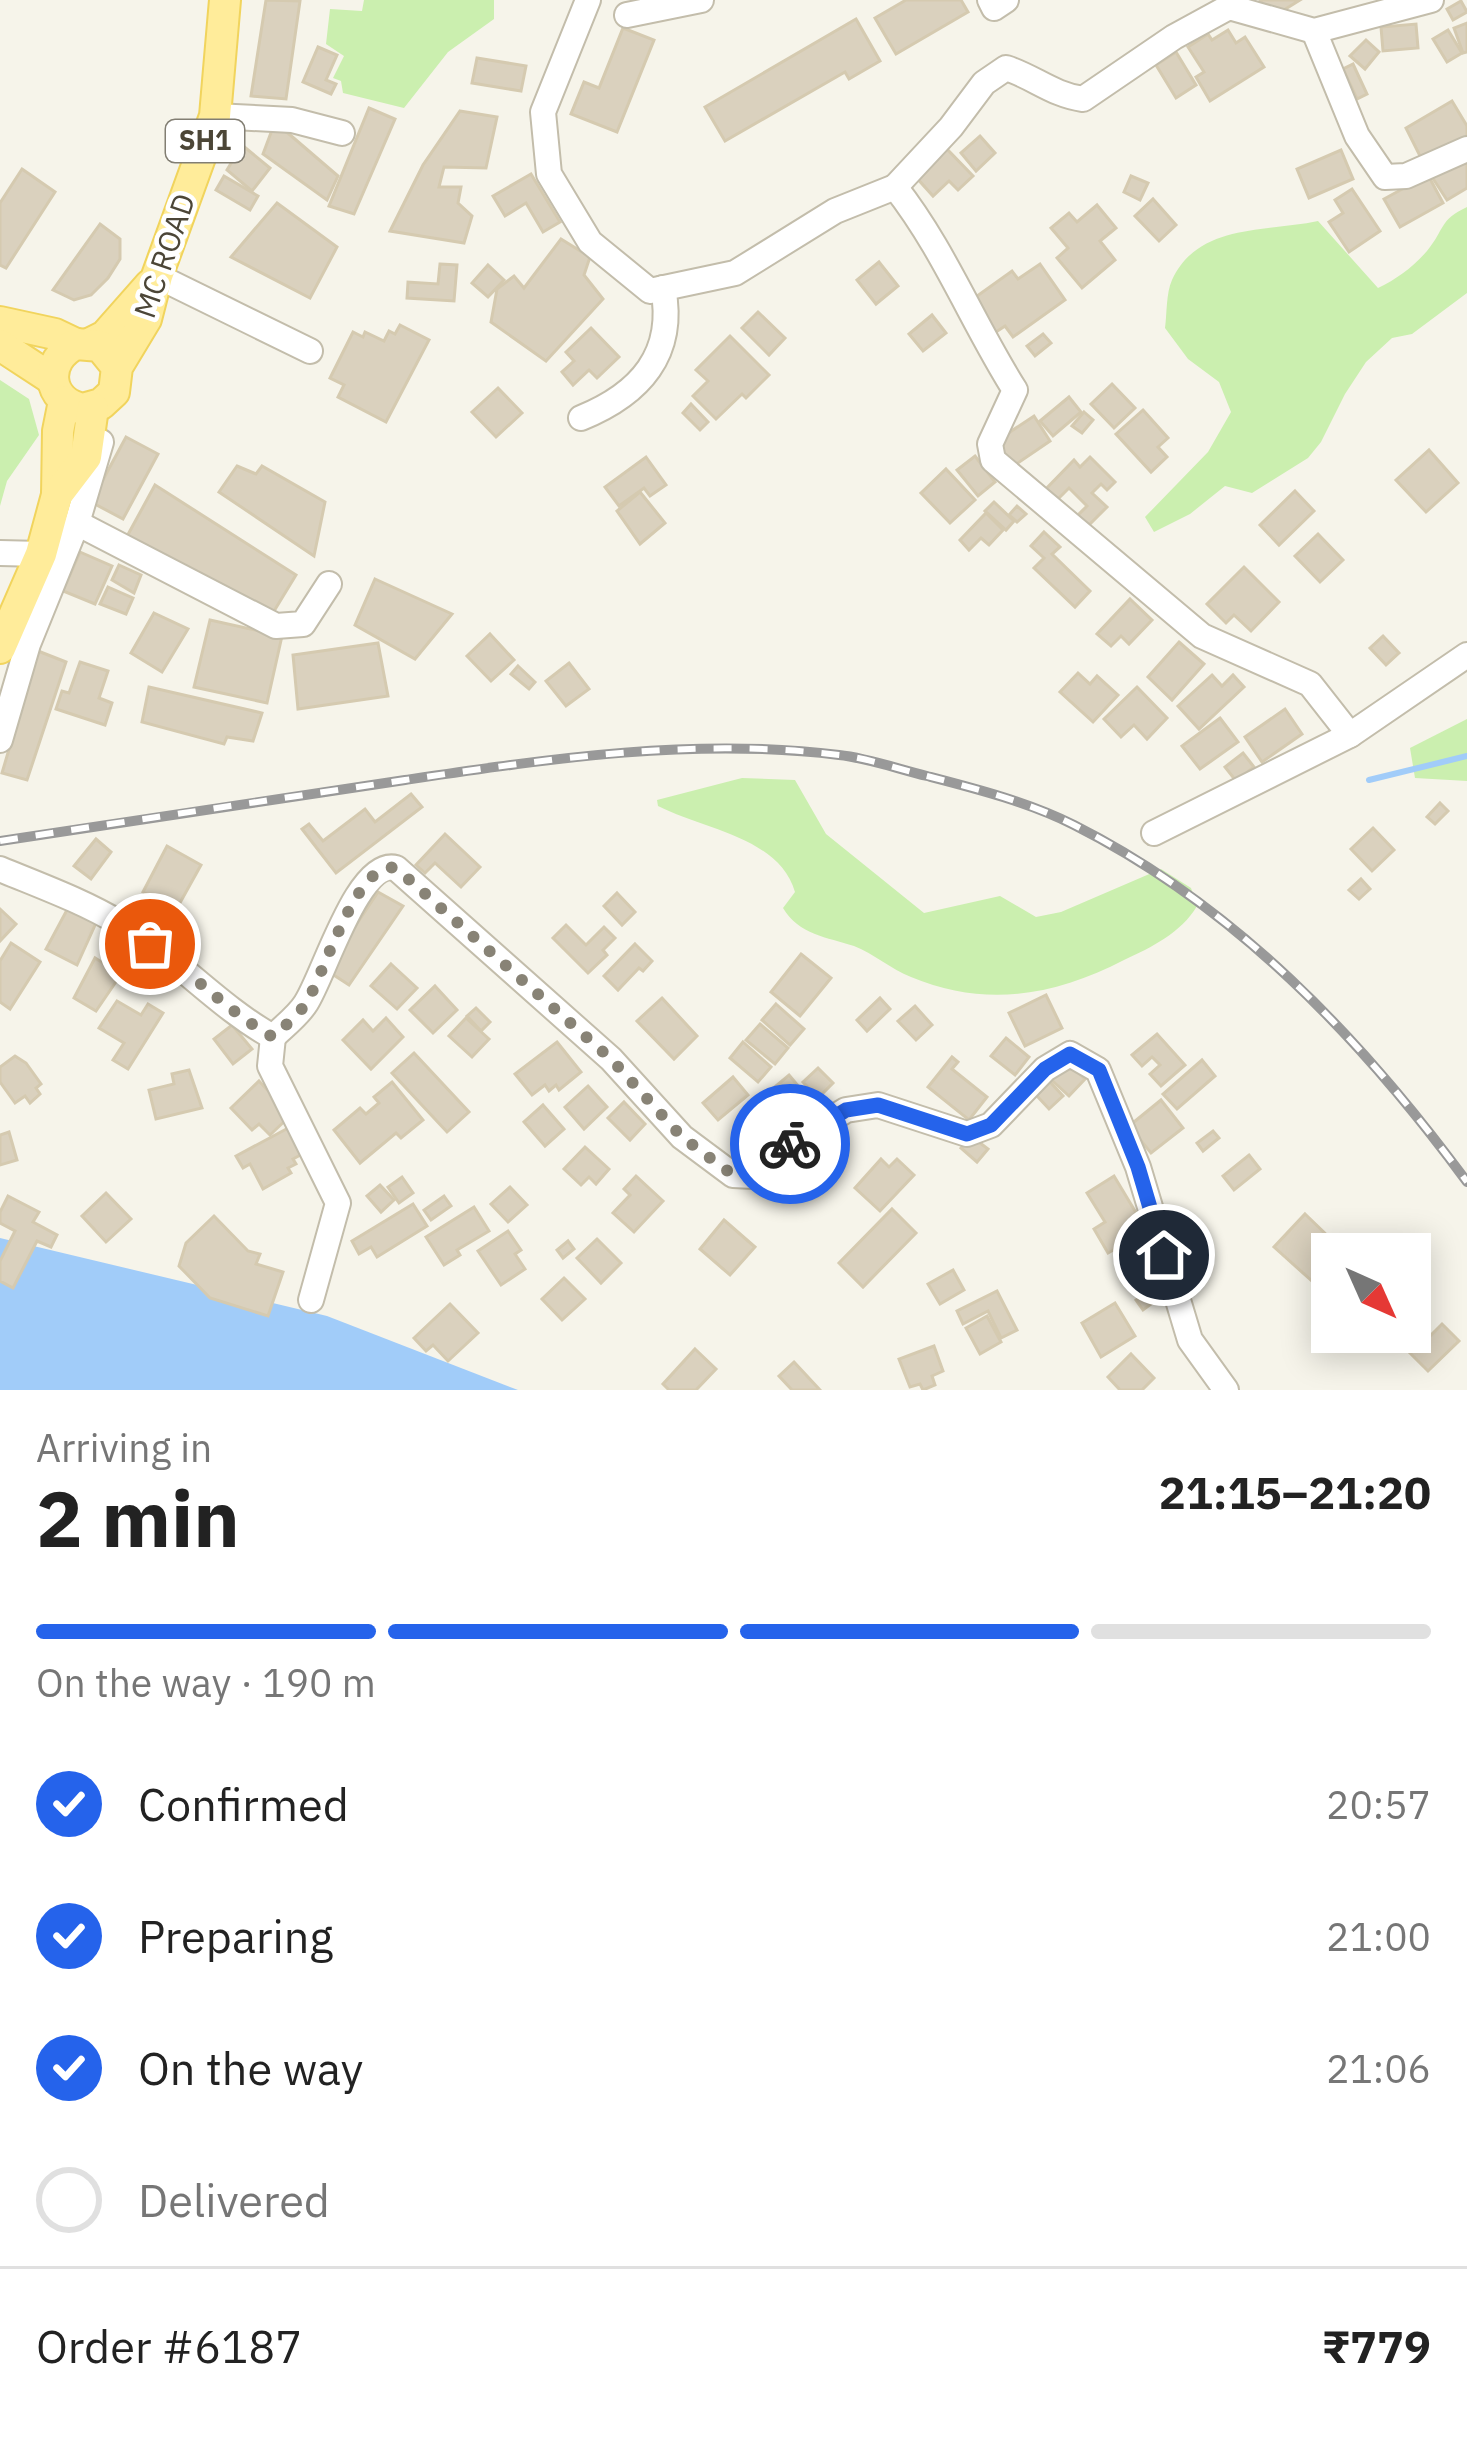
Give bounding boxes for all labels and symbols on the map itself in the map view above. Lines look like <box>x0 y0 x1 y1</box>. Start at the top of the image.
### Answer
road number: SH1 <box>166 120 244 162</box>
street label: MC ROAD <box>124 188 203 323</box>
pin <box>99 893 201 995</box>
courier <box>730 1084 850 1204</box>
pin <box>1113 1204 1215 1306</box>
north arrow <box>1311 1233 1431 1353</box>

